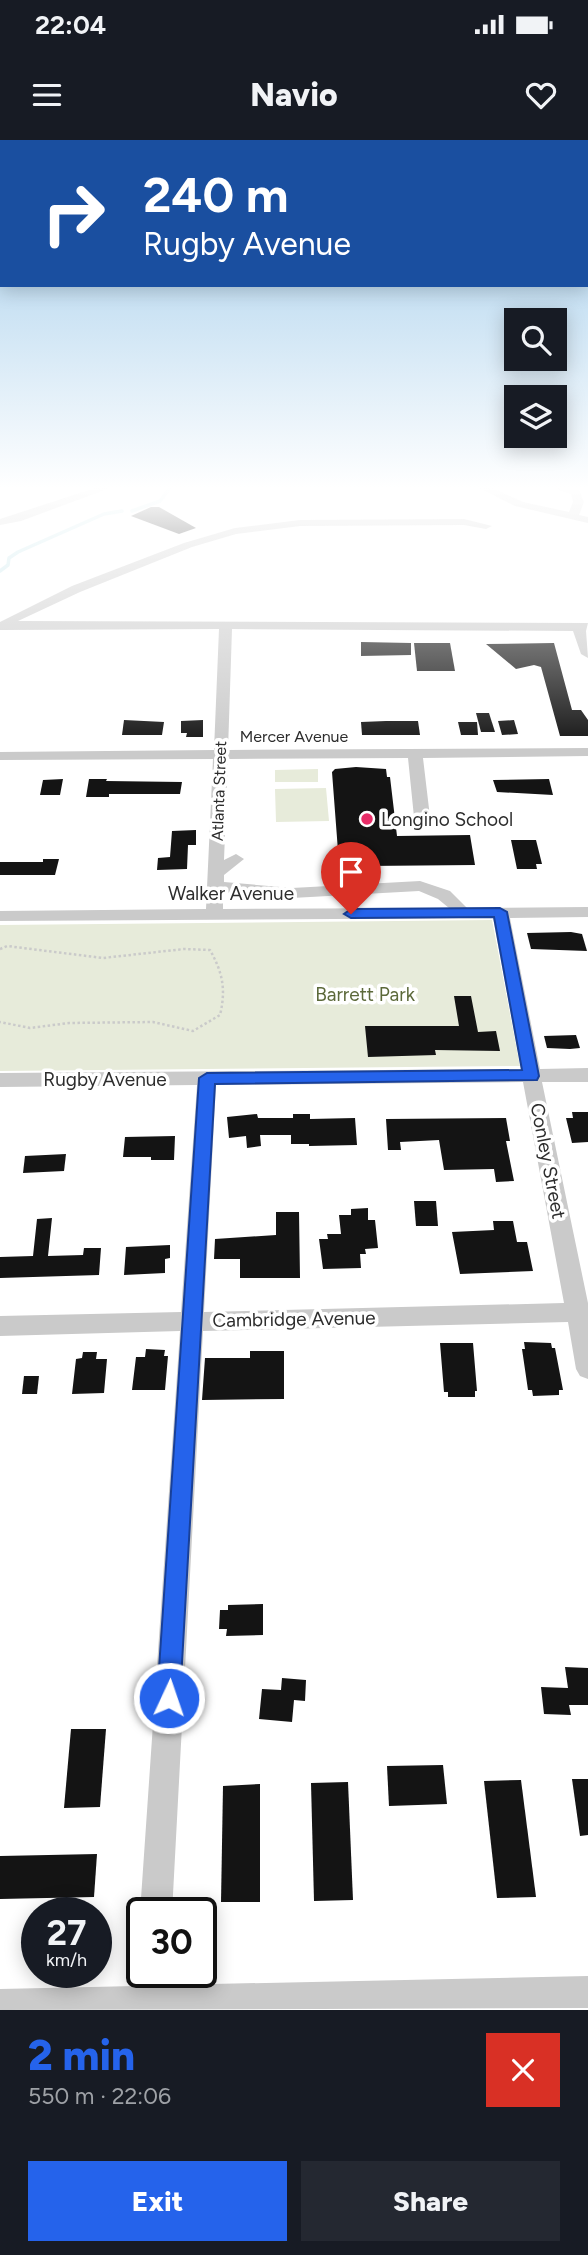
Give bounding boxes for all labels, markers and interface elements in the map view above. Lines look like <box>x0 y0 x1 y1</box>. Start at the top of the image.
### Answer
text: 22:04 <box>35 9 106 41</box>
icon: menu <box>28 76 66 114</box>
text: Navio <box>250 76 338 114</box>
icon: heart <box>522 76 560 114</box>
text: 240 m <box>143 165 289 224</box>
icon: right <box>28 168 119 259</box>
text: Rugby Avenue <box>143 225 351 263</box>
map controls <box>504 308 567 448</box>
button: search <box>504 308 567 371</box>
button: layers <box>504 385 567 448</box>
street label: Mercer Avenue <box>240 727 349 746</box>
street label: Atlanta Street <box>208 740 230 842</box>
place label: Longino School <box>381 808 513 831</box>
marker: Longino School <box>359 811 375 827</box>
pin <box>321 842 381 914</box>
icon: arrive <box>332 853 370 891</box>
street label: Walker Avenue <box>168 882 294 905</box>
park label: Barrett Park <box>315 983 416 1006</box>
street label: Rugby Avenue <box>43 1068 167 1091</box>
street label: Conley Street <box>525 1101 571 1221</box>
street label: Cambridge Avenue <box>212 1306 376 1332</box>
position arrow <box>132 1661 206 1735</box>
speed limit sign: 30 <box>126 1897 217 1988</box>
text: 27 <box>47 1912 86 1954</box>
text: km/h <box>46 1949 87 1971</box>
text: 2 min <box>28 2030 135 2081</box>
button: close <box>486 2033 560 2107</box>
text: 550 m · 22:06 <box>28 2082 171 2110</box>
button: Exit <box>28 2161 287 2241</box>
button: Share <box>301 2161 560 2241</box>

